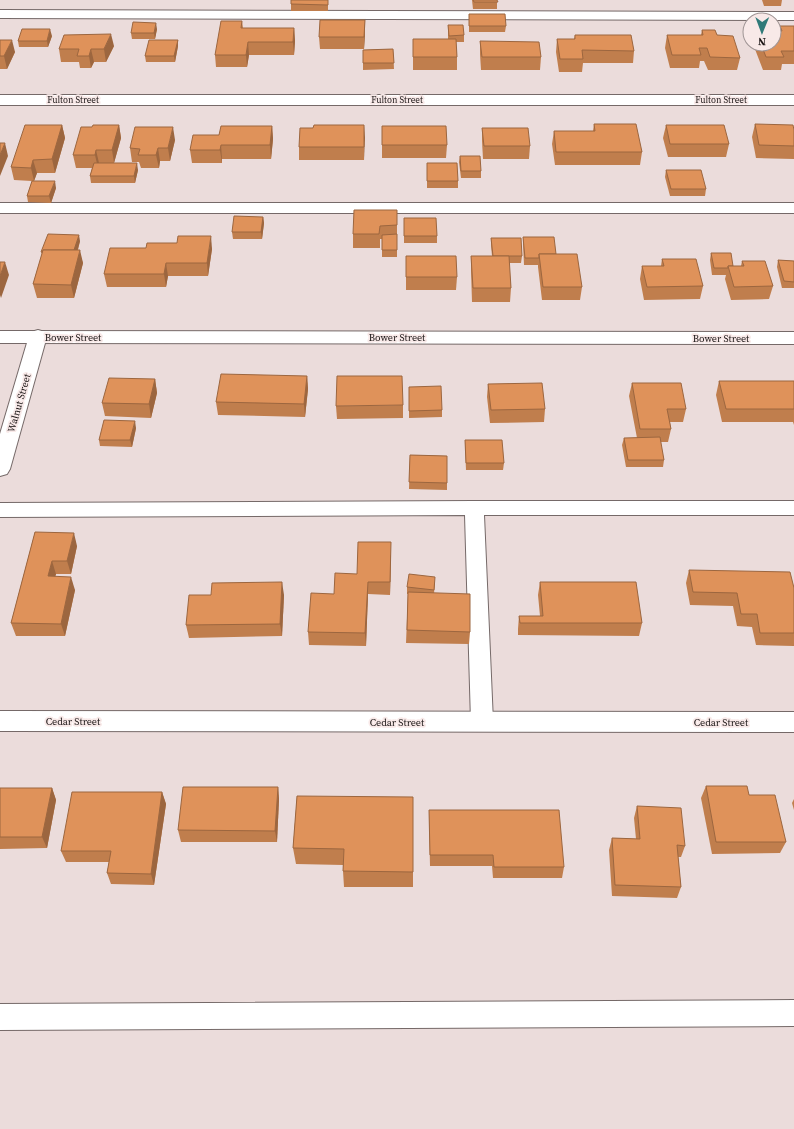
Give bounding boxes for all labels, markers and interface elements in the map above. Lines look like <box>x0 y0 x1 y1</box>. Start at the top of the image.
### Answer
north arrow <box>742 12 782 52</box>
text: N <box>758 34 766 49</box>
street label: Fulton Street <box>47 94 99 106</box>
street label: Fulton Street <box>371 94 423 106</box>
street label: Fulton Street <box>695 94 747 106</box>
street label: Bower Street <box>45 331 102 344</box>
street label: Bower Street <box>369 331 426 344</box>
street label: Bower Street <box>693 332 750 345</box>
street label: Walnut Street <box>4 372 34 434</box>
street label: Cedar Street <box>46 715 101 728</box>
street label: Cedar Street <box>370 716 425 729</box>
street label: Cedar Street <box>694 716 749 729</box>

